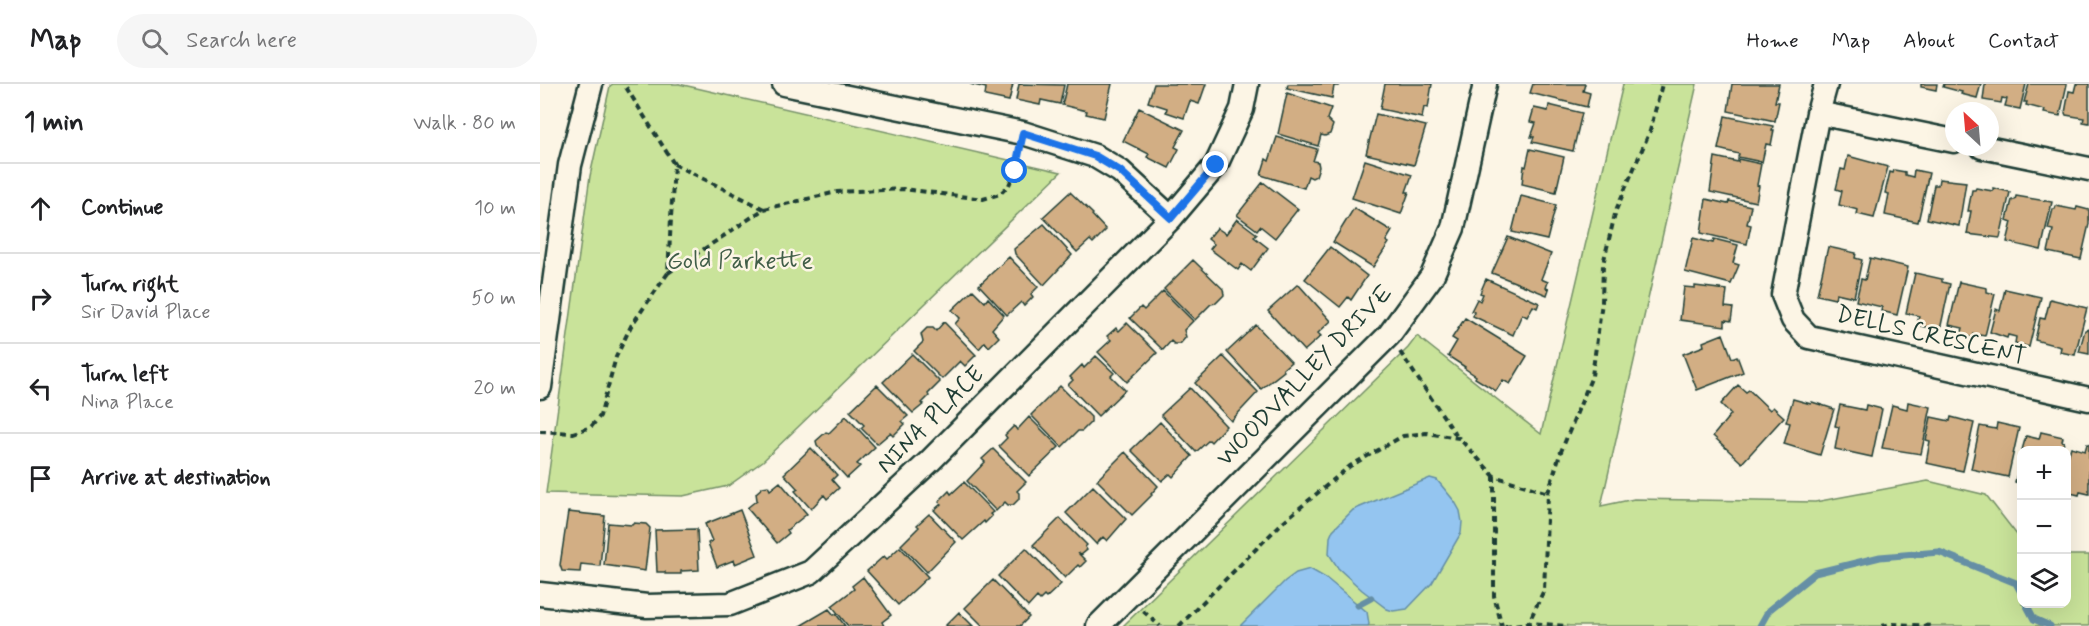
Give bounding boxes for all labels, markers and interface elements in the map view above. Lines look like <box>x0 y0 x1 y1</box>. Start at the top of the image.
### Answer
search box <box>117 14 537 68</box>
text: Map <box>30 23 81 60</box>
icon: search <box>138 25 171 58</box>
text: Search here <box>186 27 297 55</box>
text: Home <box>1747 27 1799 55</box>
text: Map <box>1832 27 1870 55</box>
text: About <box>1903 27 1955 55</box>
text: Contact <box>1988 27 2059 55</box>
north arrow <box>1945 102 1999 156</box>
text: 1 min <box>24 106 84 140</box>
text: Walk · 80 m <box>413 110 516 137</box>
route end <box>1202 151 1228 177</box>
route start <box>1001 157 1027 183</box>
icon: ahead <box>24 192 57 225</box>
text: Continue <box>81 194 163 222</box>
text: 10 m <box>474 195 516 222</box>
park label: Gold Parkette <box>667 246 813 277</box>
text: Turn right <box>81 271 179 299</box>
street label: WOODVALLEY DRIVE <box>1210 279 1400 473</box>
icon: right <box>24 282 57 315</box>
text: 50 m <box>471 285 516 312</box>
text: Sir David Place <box>81 299 210 326</box>
street label: DELLS CRESCENT <box>1833 299 2029 373</box>
street label: NINA PLACE <box>870 359 992 481</box>
text: Turn left <box>81 361 169 389</box>
icon: left <box>24 372 57 405</box>
text: 20 m <box>473 375 516 402</box>
text: Nina Place <box>81 389 174 416</box>
map controls <box>2017 446 2071 608</box>
button: + <box>2017 446 2071 500</box>
icon: arrive <box>24 462 57 495</box>
text: Arrive at destination <box>81 464 271 492</box>
button: − <box>2017 500 2071 554</box>
button: layers <box>2017 554 2071 608</box>

